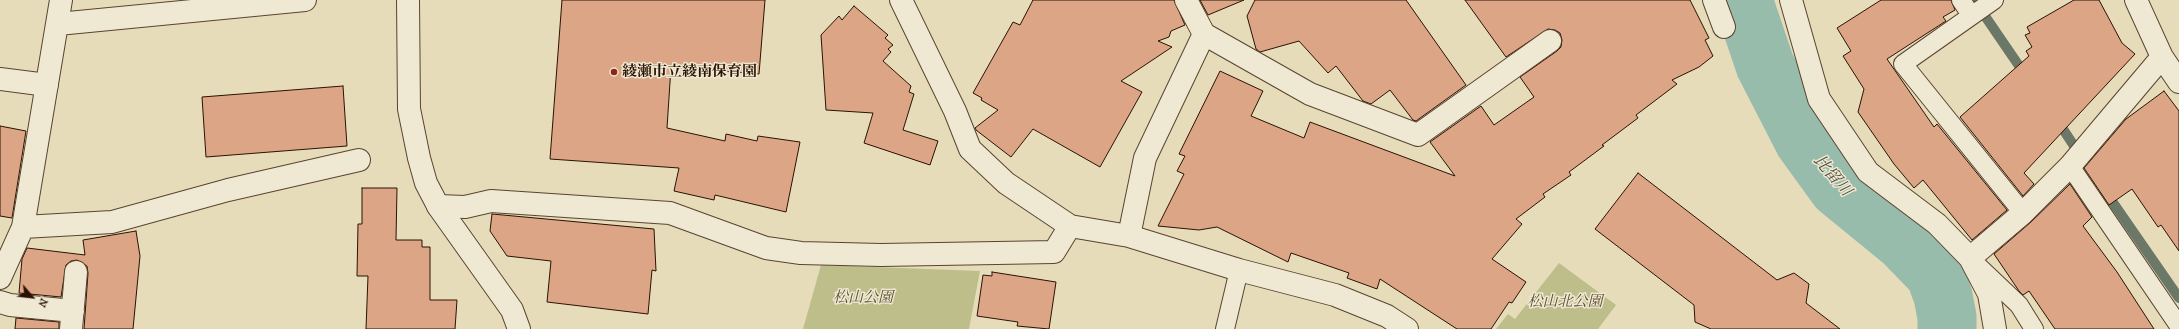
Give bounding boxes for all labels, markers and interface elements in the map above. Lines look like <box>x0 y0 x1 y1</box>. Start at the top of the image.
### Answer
place label: 綾瀬市立綾南保育園 <box>622 63 757 81</box>
marker: 綾瀬市立綾南保育園 <box>609 67 619 77</box>
water label: 比留川 <box>1809 152 1855 200</box>
north arrow <box>12 277 52 317</box>
park label: 松山公園 <box>833 289 893 307</box>
park label: 松山北公園 <box>1528 293 1602 311</box>
text: N <box>35 296 51 310</box>

